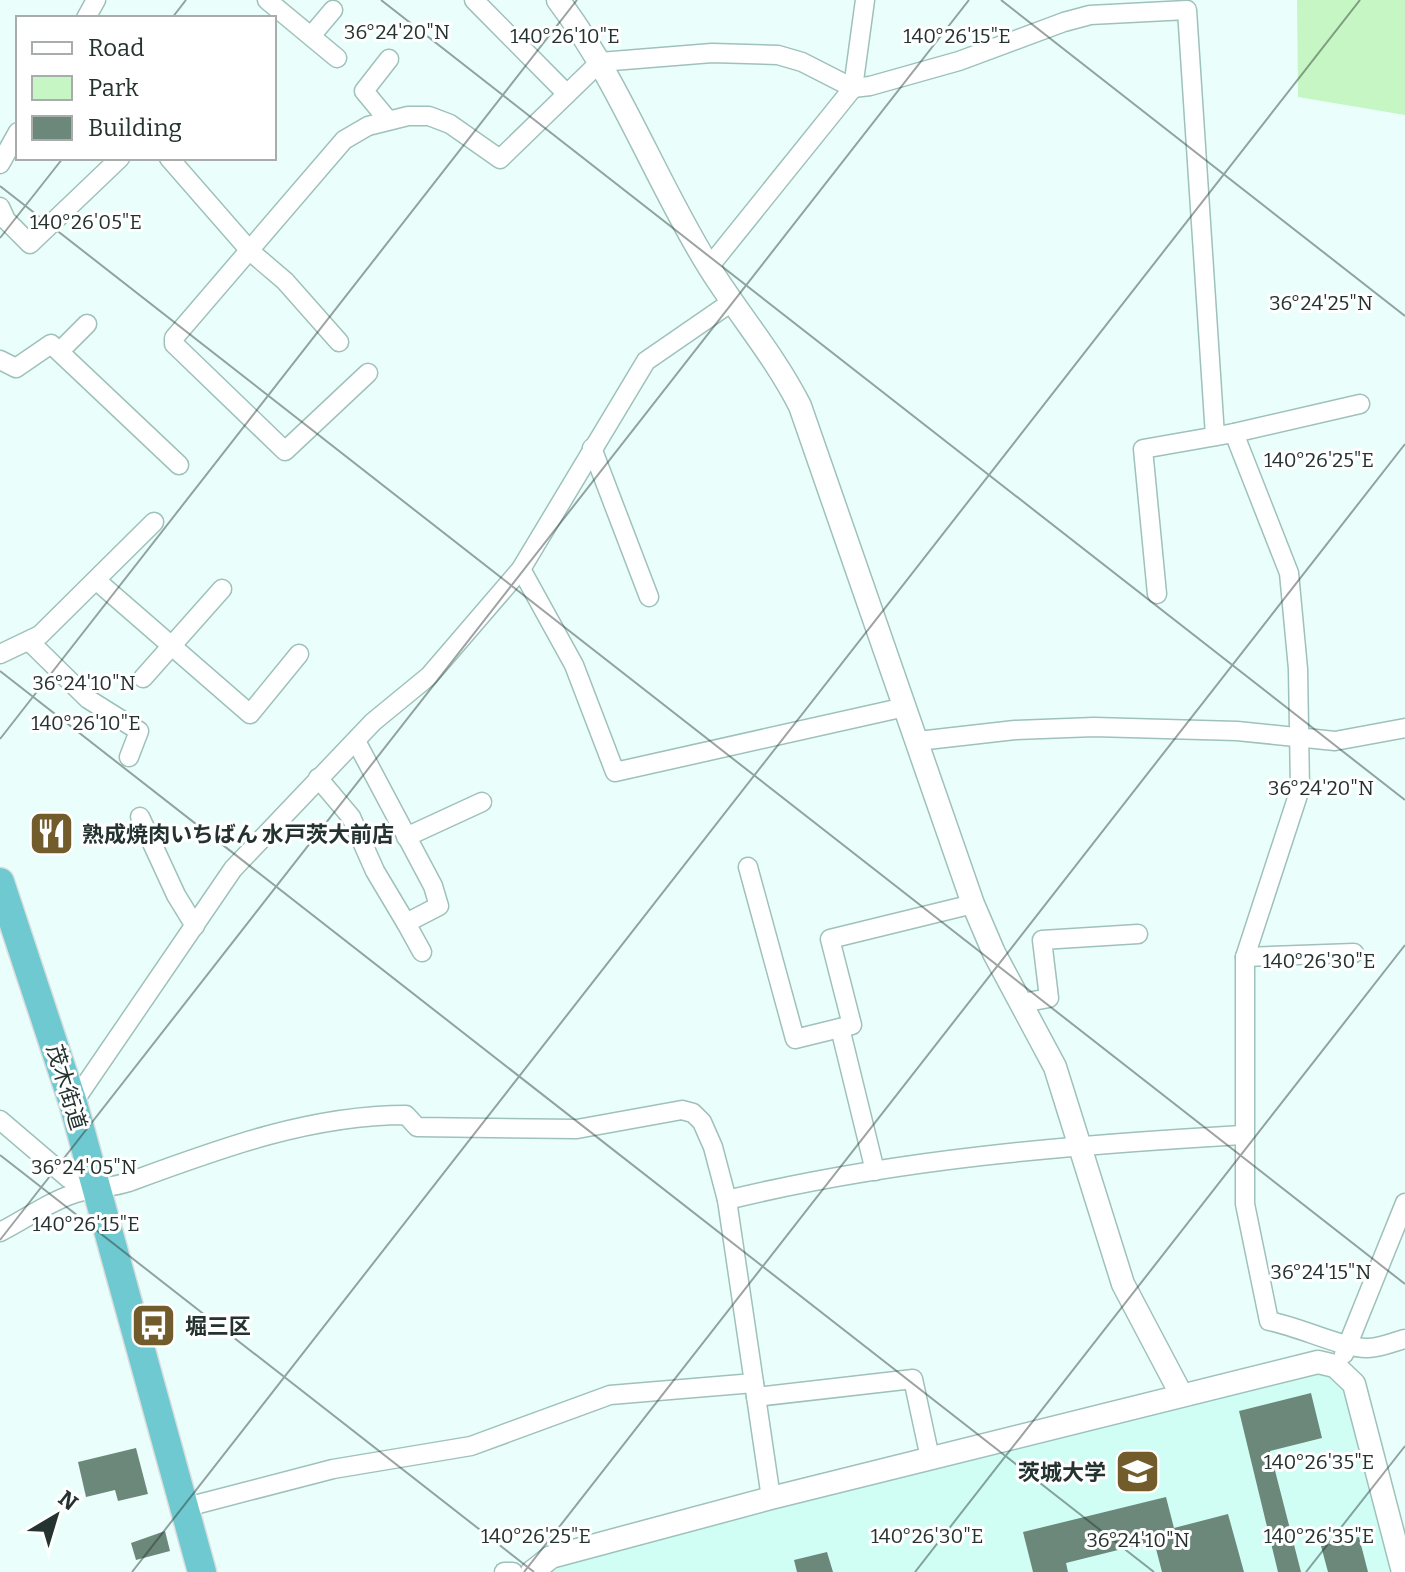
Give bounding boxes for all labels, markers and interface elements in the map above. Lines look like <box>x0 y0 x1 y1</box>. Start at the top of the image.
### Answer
legend <box>16 16 276 160</box>
text: 36°24'20"N <box>344 20 450 44</box>
text: 140°26'10"E <box>510 24 620 48</box>
text: 140°26'15"E <box>903 24 1011 48</box>
text: Road <box>88 34 144 62</box>
text: Park <box>88 74 139 102</box>
text: Building <box>88 114 182 142</box>
text: 140°26'05"E <box>30 210 142 234</box>
text: 36°24'25"N <box>1269 291 1373 315</box>
text: 140°26'25"E <box>1264 448 1374 472</box>
text: 36°24'10"N <box>32 671 136 695</box>
text: 140°26'10"E <box>31 711 141 735</box>
text: 36°24'20"N <box>1268 776 1374 800</box>
restaurant icon: 熟成焼肉いちばん 水戸茨大前店 <box>27 810 75 858</box>
place label: 熟成焼肉いちばん 水戸茨大前店 <box>82 821 394 848</box>
text: 140°26'30"E <box>1263 949 1375 973</box>
street label: 茂木街道 <box>41 1041 92 1133</box>
text: 36°24'05"N <box>31 1155 137 1179</box>
text: 140°26'15"E <box>32 1212 140 1236</box>
text: 36°24'15"N <box>1271 1260 1372 1284</box>
bus stop icon: 堀三区 <box>130 1302 178 1350</box>
place label: 堀三区 <box>185 1313 251 1340</box>
school or university icon: 茨城大学 <box>1113 1448 1161 1496</box>
text: 140°26'35"E <box>1264 1450 1374 1474</box>
place label: 茨城大学 <box>1018 1459 1106 1486</box>
north arrow <box>16 1476 96 1556</box>
text: N <box>53 1485 83 1517</box>
text: 140°26'25"E <box>481 1524 591 1548</box>
text: 140°26'30"E <box>871 1524 983 1548</box>
text: 140°26'35"E <box>1264 1524 1374 1548</box>
text: 36°24'10"N <box>1086 1528 1190 1552</box>

